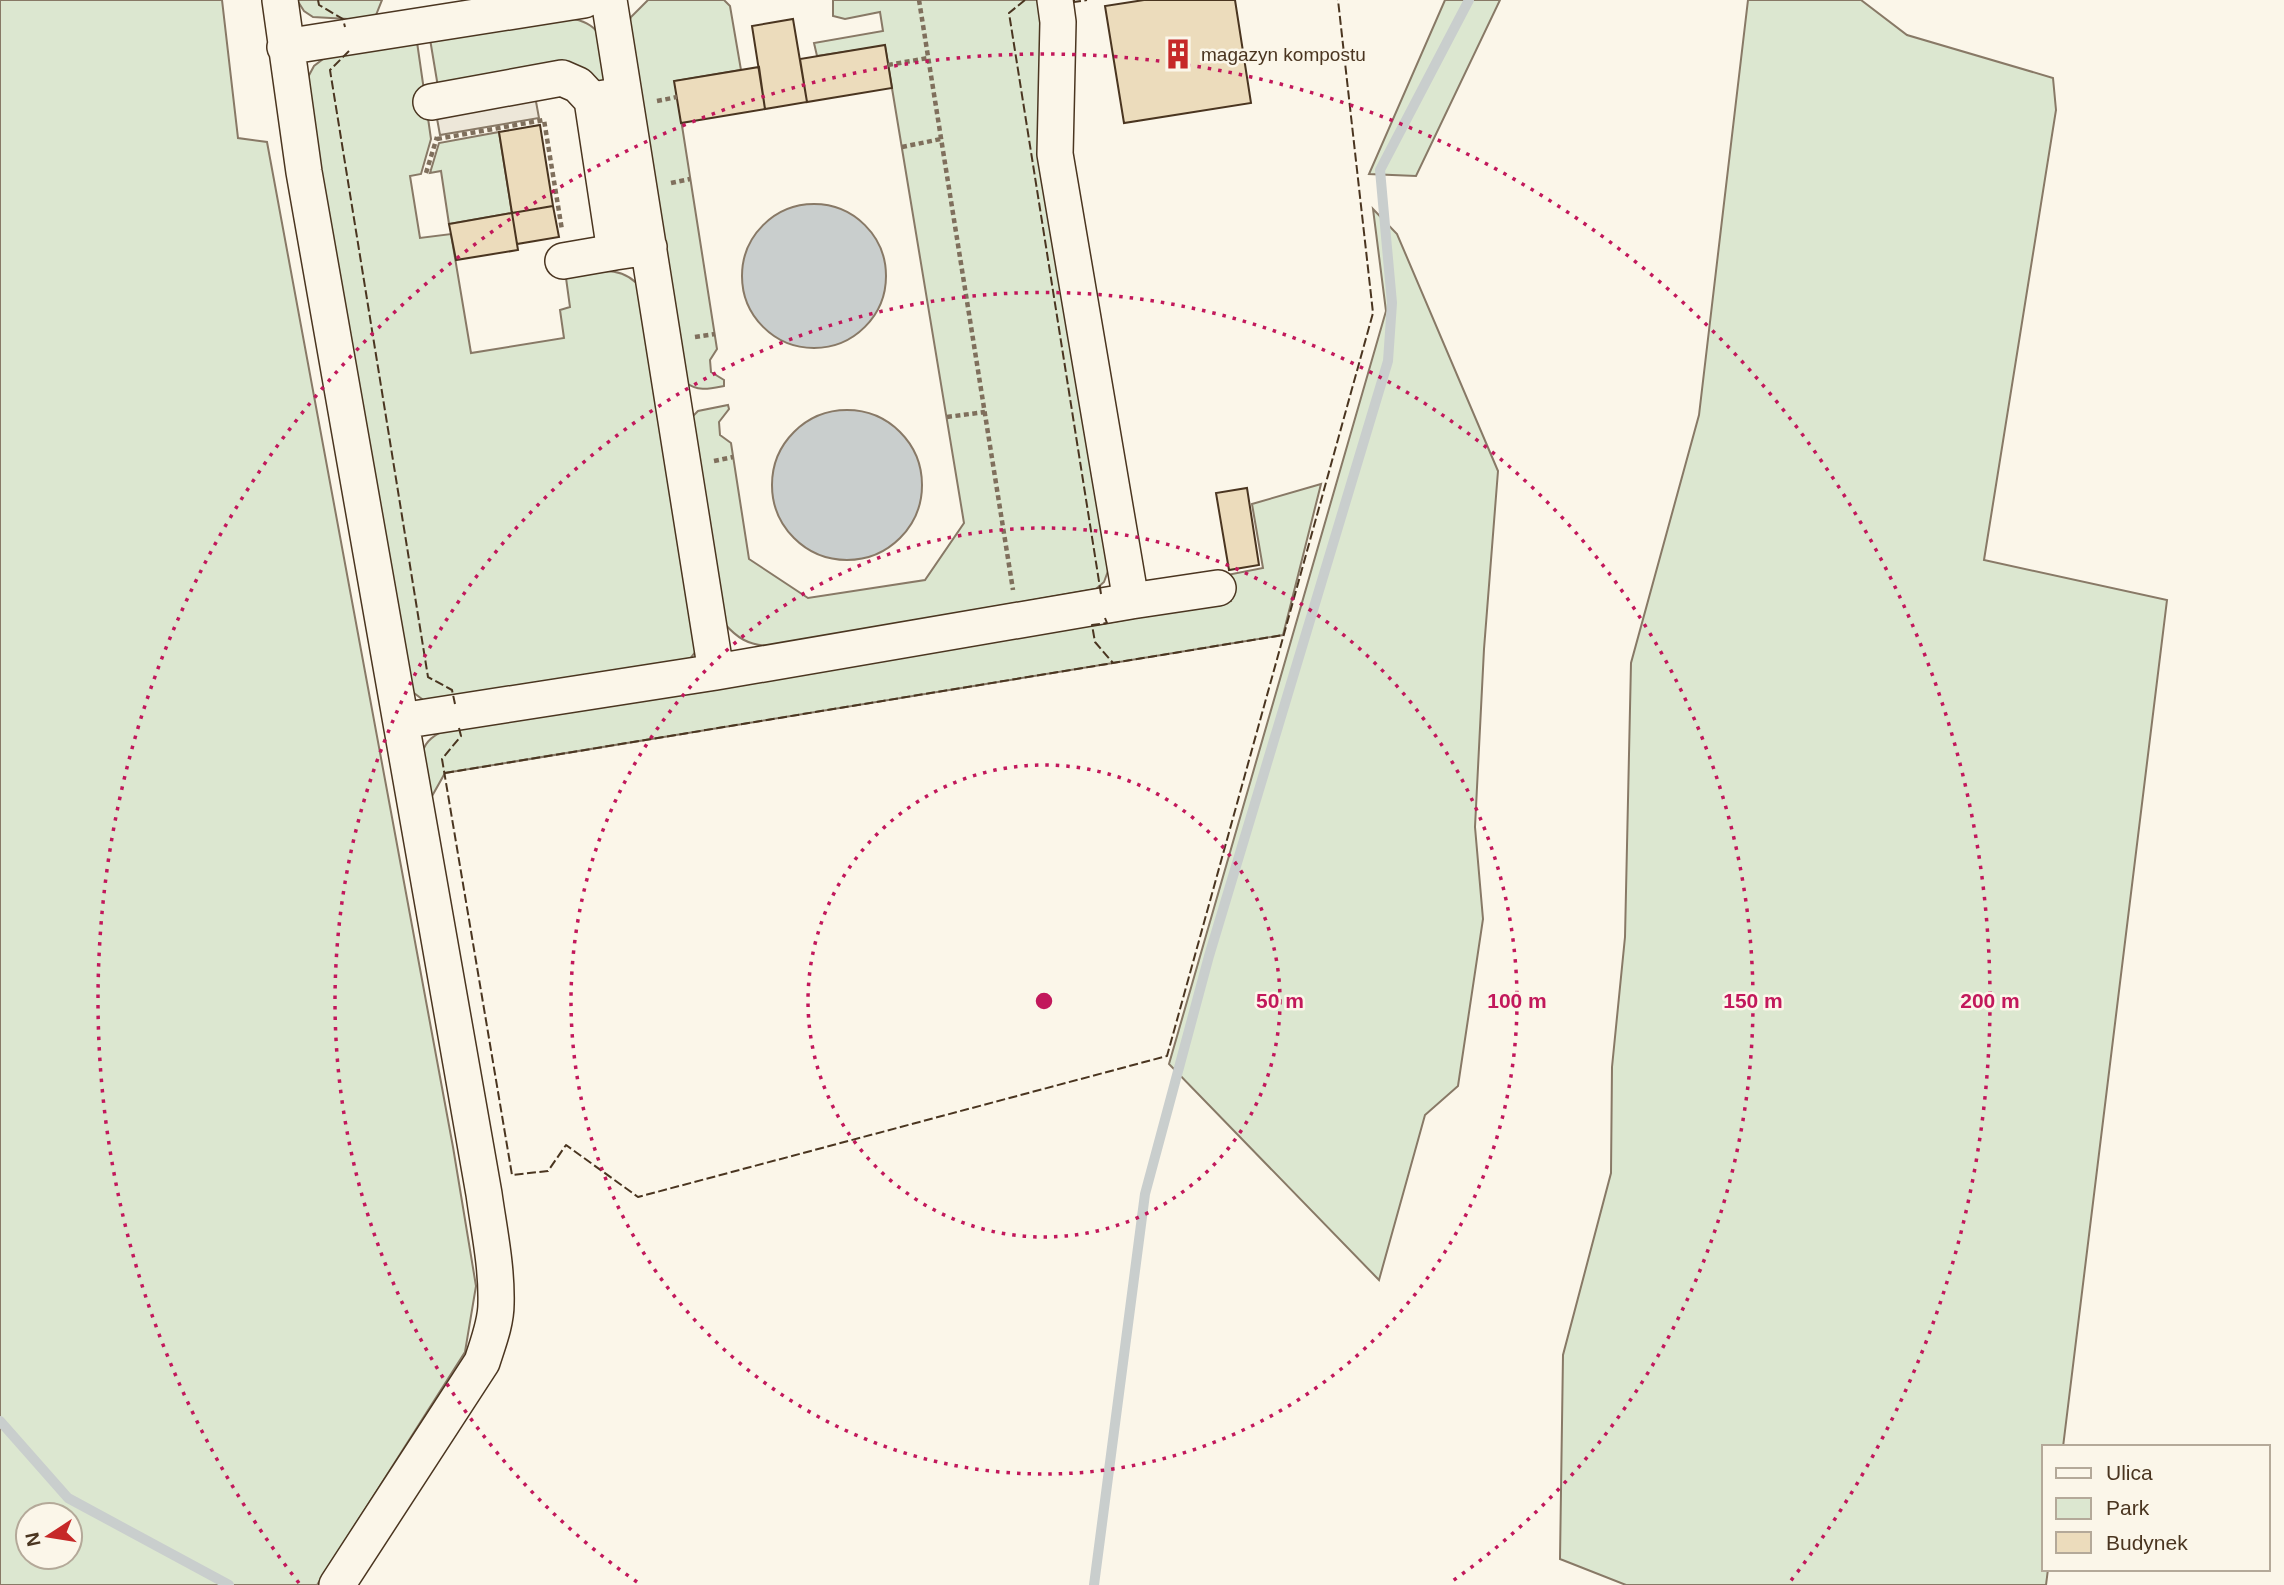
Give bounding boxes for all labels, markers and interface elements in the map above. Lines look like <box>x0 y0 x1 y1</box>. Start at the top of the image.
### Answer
building icon: magazyn kompostu <box>1161 37 1195 71</box>
place label: magazyn kompostu <box>1201 44 1366 65</box>
centre of rings <box>1032 989 1056 1013</box>
text: 50 m <box>1256 989 1304 1012</box>
text: 100 m <box>1487 989 1547 1012</box>
text: 150 m <box>1723 989 1783 1012</box>
text: 200 m <box>1960 989 2020 1012</box>
legend <box>2042 1445 2270 1571</box>
text: Ulica <box>2106 1461 2153 1484</box>
text: Park <box>2106 1496 2150 1519</box>
north arrow <box>14 1501 84 1571</box>
text: N <box>21 1531 45 1548</box>
text: Budynek <box>2106 1531 2188 1554</box>

